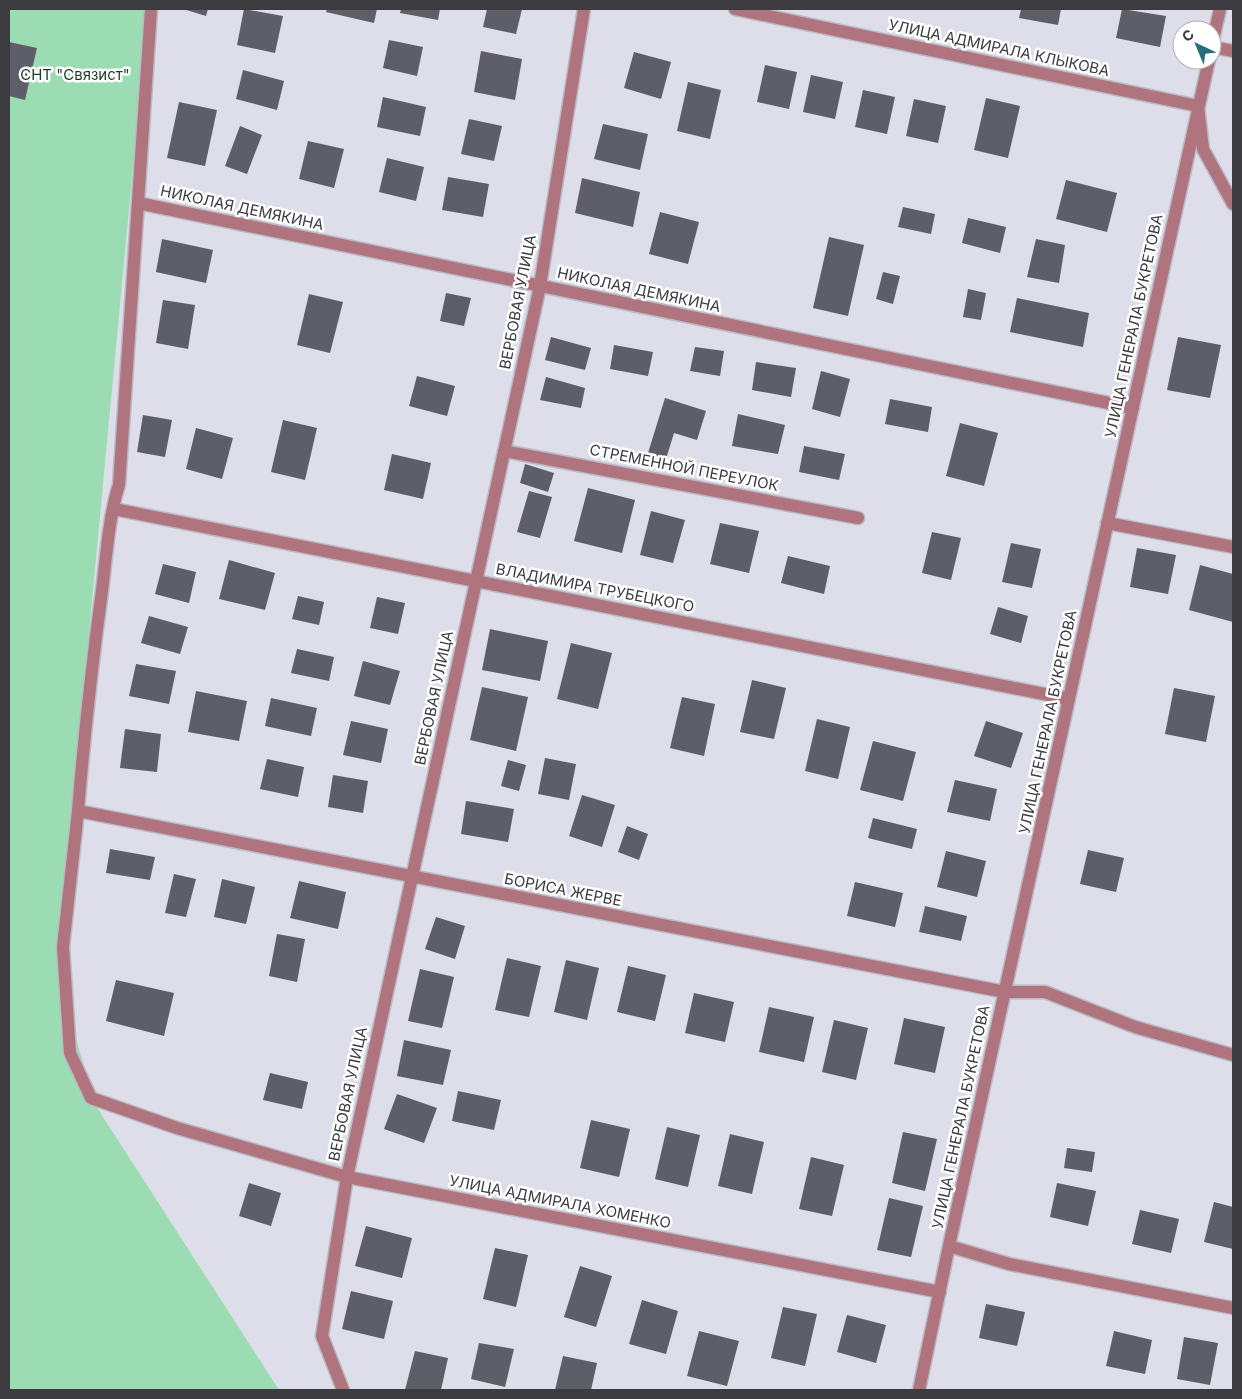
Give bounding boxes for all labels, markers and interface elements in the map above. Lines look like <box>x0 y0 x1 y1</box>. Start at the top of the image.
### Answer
street label: УЛИЦА АДМИРАЛА КЛЫКОВА <box>887 15 1111 80</box>
north arrow <box>1172 20 1222 70</box>
text: С <box>1178 26 1197 45</box>
park label: СНТ "Связист" <box>20 65 130 84</box>
street label: НИКОЛАЯ ДЕМЯКИНА <box>159 181 325 234</box>
street label: УЛИЦА ГЕНЕРАЛА БУКРЕТОВА <box>1100 212 1167 440</box>
street label: ВЕРБОВАЯ УЛИЦА <box>495 233 540 371</box>
street label: НИКОЛАЯ ДЕМЯКИНА <box>556 263 722 316</box>
street label: СТРЕМЕННОЙ ПЕРЕУЛОК <box>588 440 780 495</box>
street label: ВЛАДИМИРА ТРУБЕЦКОГО <box>494 559 696 616</box>
street label: УЛИЦА ГЕНЕРАЛА БУКРЕТОВА <box>1014 608 1081 836</box>
street label: ВЕРБОВАЯ УЛИЦА <box>410 629 457 767</box>
street label: БОРИСА ЖЕРВЕ <box>503 869 623 910</box>
street label: УЛИЦА ГЕНЕРАЛА БУКРЕТОВА <box>927 1003 994 1231</box>
street label: ВЕРБОВАЯ УЛИЦА <box>324 1025 371 1163</box>
street label: УЛИЦА АДМИРАЛА ХОМЕНКО <box>448 1171 673 1232</box>

